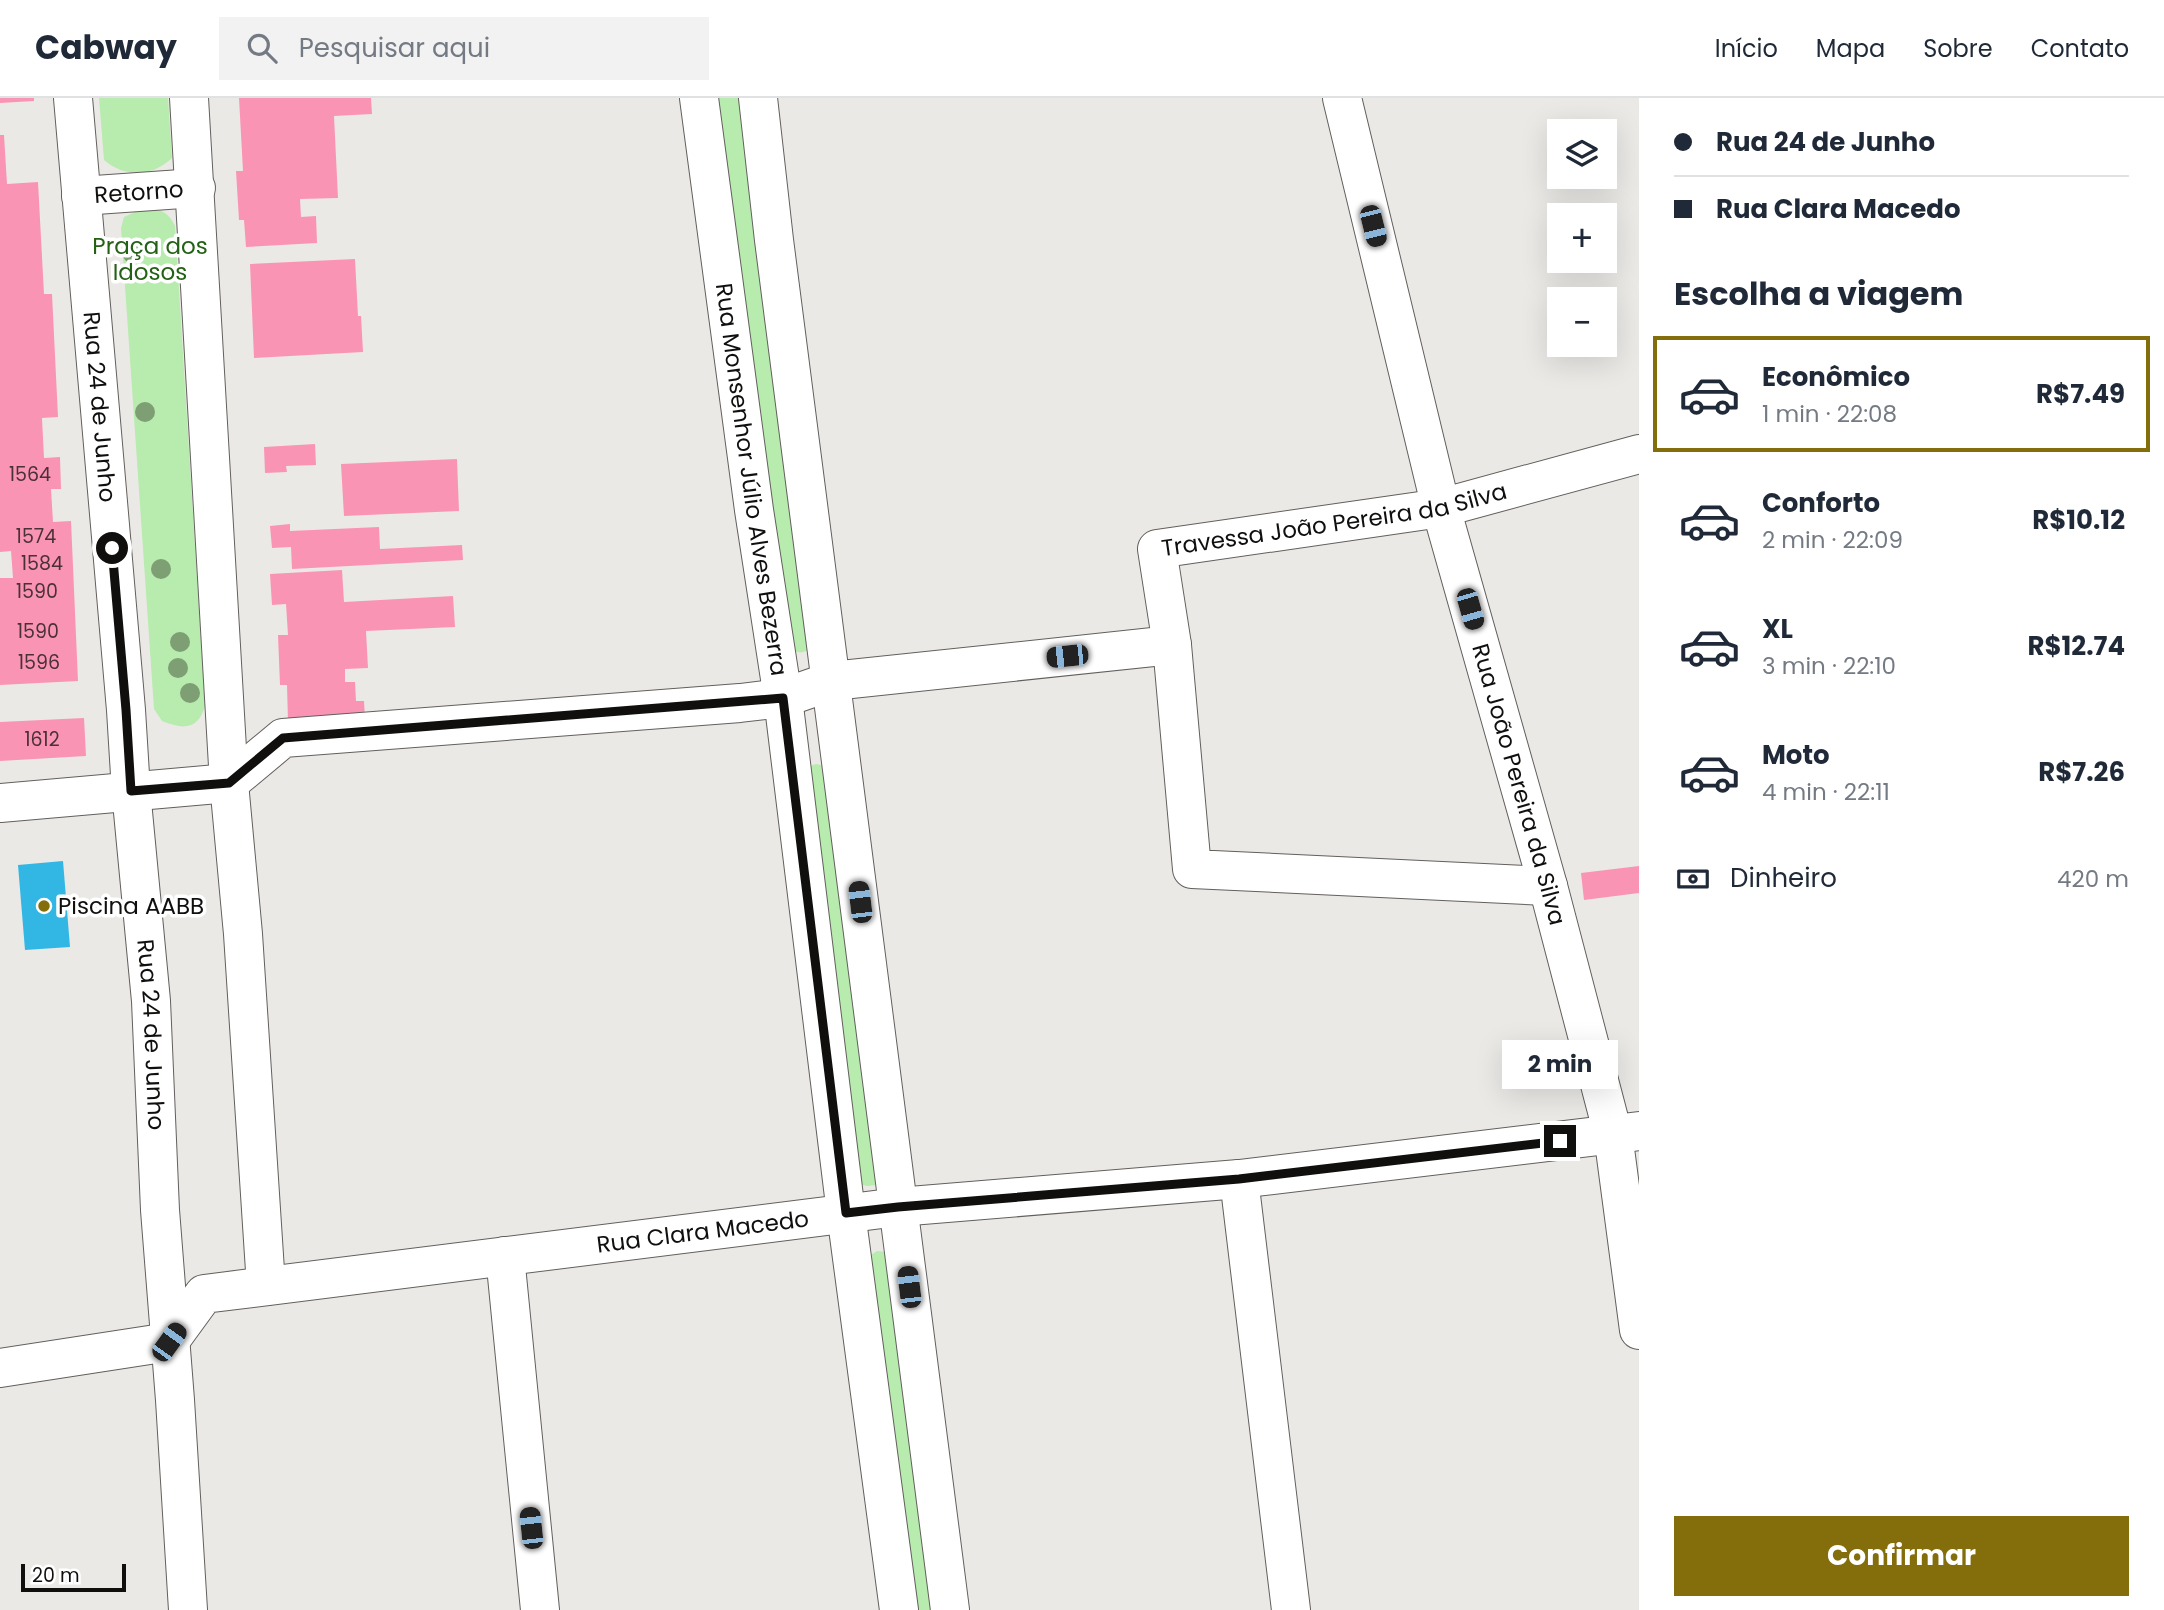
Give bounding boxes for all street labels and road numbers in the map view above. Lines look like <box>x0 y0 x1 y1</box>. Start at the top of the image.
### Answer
street label: Retorno <box>93 173 185 211</box>
street label: Rua Monsenhor Júlio Alves Bezerra <box>708 281 795 678</box>
street label: Rua 24 de Junho <box>76 310 124 504</box>
street label: Travessa João Pereira da Silva <box>1159 475 1510 564</box>
street label: Rua João Pereira da Silva <box>1464 640 1574 929</box>
street label: Rua 24 de Junho <box>129 938 173 1131</box>
street label: Rua Clara Macedo <box>595 1202 811 1261</box>

